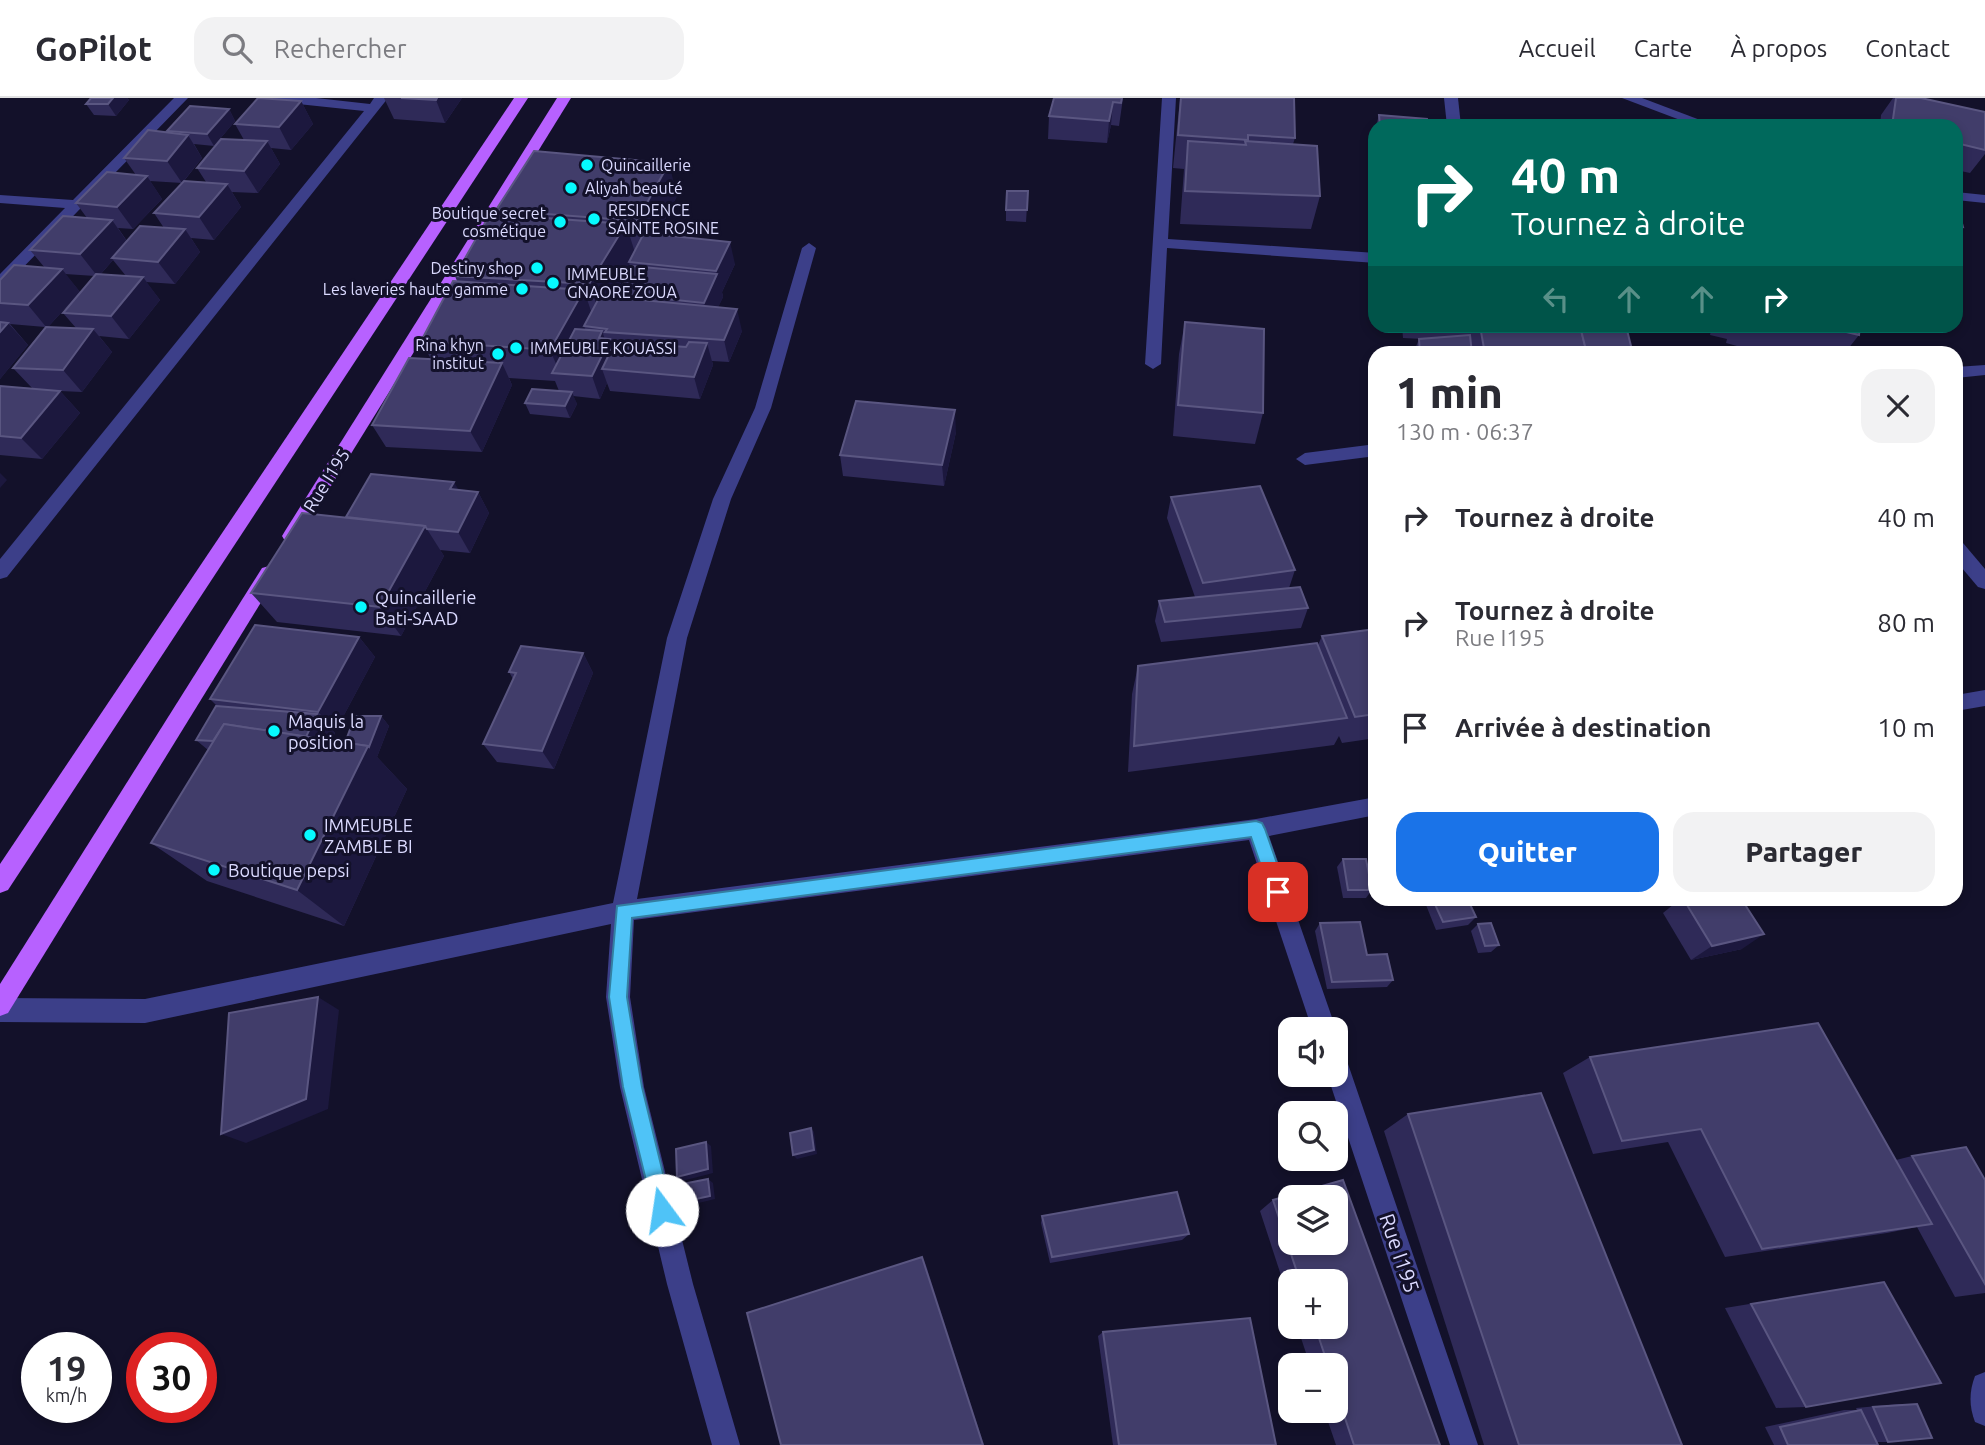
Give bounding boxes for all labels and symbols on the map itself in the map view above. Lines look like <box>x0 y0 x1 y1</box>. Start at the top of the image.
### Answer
place label: Quincaillerie <box>601 156 691 174</box>
marker: Quincaillerie <box>579 157 595 173</box>
place label: Aliyah beauté <box>585 179 683 197</box>
marker: Aliyah beauté <box>563 180 579 196</box>
place label: RESIDENCE SAINTE ROSINE <box>608 201 719 237</box>
place label: Boutique secret cosmétique <box>432 204 547 240</box>
marker: RESIDENCE SAINTE ROSINE <box>586 211 602 227</box>
marker: Boutique secret cosmétique <box>552 214 568 230</box>
place label: Destiny shop <box>431 259 523 277</box>
marker: Destiny shop <box>529 260 545 276</box>
place label: IMMEUBLE GNAORE ZOUA <box>567 265 677 301</box>
marker: IMMEUBLE GNAORE ZOUA <box>545 275 561 291</box>
place label: Les laveries haute gamme <box>323 280 508 298</box>
marker: Les laveries haute gamme <box>514 281 530 297</box>
place label: Rina khyn institut <box>415 336 485 372</box>
place label: IMMEUBLE KOUASSI <box>530 339 677 357</box>
marker: IMMEUBLE KOUASSI <box>508 340 524 356</box>
marker: Rina khyn institut <box>490 346 506 362</box>
street label: Rue I195 <box>299 445 353 515</box>
place label: Quincaillerie Bati-SAAD <box>375 587 476 628</box>
marker: Quincaillerie Bati-SAAD <box>353 599 369 615</box>
place label: Maquis la position <box>288 711 364 752</box>
marker: Maquis la position <box>266 723 282 739</box>
place label: IMMEUBLE ZAMBLE BI <box>324 815 413 856</box>
marker: IMMEUBLE ZAMBLE BI <box>302 827 318 843</box>
place label: Boutique pepsi <box>228 860 350 880</box>
marker: Boutique pepsi <box>206 862 222 878</box>
pin <box>1248 862 1308 922</box>
position arrow <box>625 1173 699 1247</box>
street label: Rue I195 <box>1375 1210 1425 1296</box>
speed limit sign: 30 <box>126 1332 217 1423</box>

